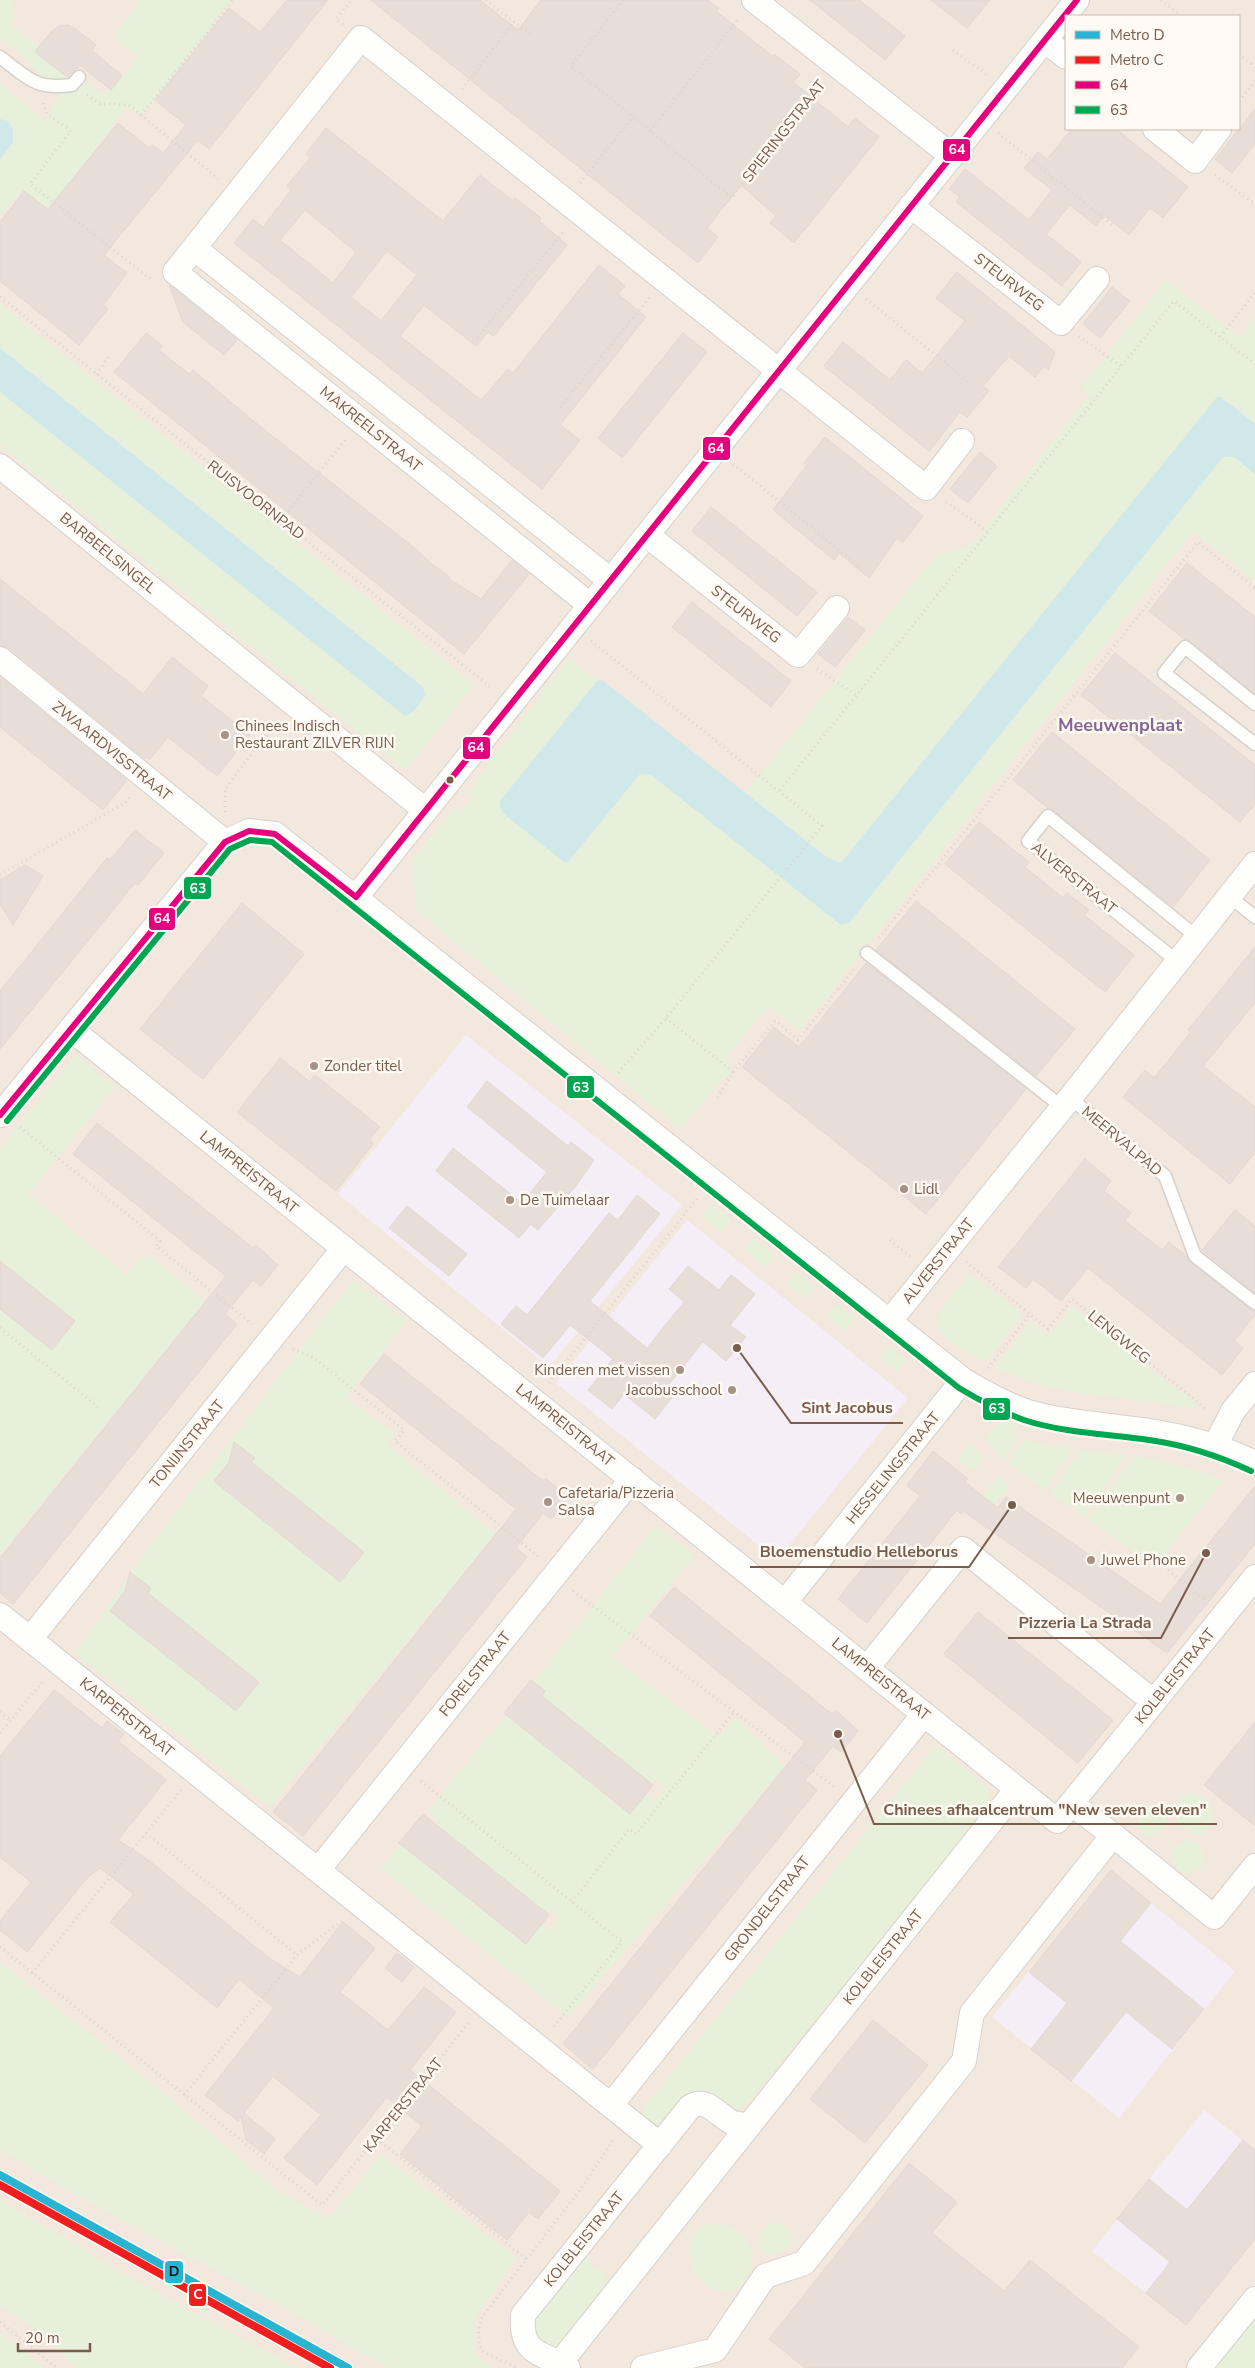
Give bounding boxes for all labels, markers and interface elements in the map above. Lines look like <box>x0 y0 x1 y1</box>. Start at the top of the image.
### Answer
legend <box>1065 15 1240 130</box>
text: Metro D <box>1110 25 1165 45</box>
text: Metro C <box>1110 50 1164 70</box>
text: 64 <box>1110 75 1128 95</box>
street label: SPIERINGSTRAAT <box>738 76 830 186</box>
text: 63 <box>1110 100 1128 120</box>
line badge: 64 <box>942 138 971 162</box>
text: 64 <box>949 140 966 159</box>
street label: STEURWEG <box>970 248 1048 316</box>
street label: MAKREELSTRAAT <box>316 382 426 476</box>
line badge: 64 <box>702 436 731 461</box>
text: 64 <box>708 439 725 458</box>
street label: RUISVOORNPAD <box>203 456 309 544</box>
street label: BARBEELSINGEL <box>56 508 160 598</box>
street label: STEURWEG <box>707 580 785 648</box>
street label: ZWAARDVISSTRAAT <box>48 697 176 805</box>
district label: Meeuwenplaat <box>1058 713 1182 737</box>
place label: Chinees Indisch Restaurant ZILVER RIJN <box>235 716 395 753</box>
marker: Chinees Indisch Restaurant ZILVER RIJN <box>219 729 231 741</box>
line badge: 64 <box>462 736 491 760</box>
text: 64 <box>468 738 485 757</box>
unlabelled marker <box>445 775 455 785</box>
street label: ALVERSTRAAT <box>1027 837 1121 919</box>
line badge: 63 <box>183 876 212 900</box>
text: 63 <box>190 879 206 898</box>
line badge: 64 <box>148 907 176 931</box>
text: 64 <box>154 909 171 928</box>
place label: Zonder titel <box>324 1056 402 1076</box>
marker: Zonder titel <box>308 1060 320 1072</box>
line badge: 63 <box>566 1075 595 1099</box>
text: 63 <box>573 1078 589 1097</box>
street label: MEERVALPAD <box>1078 1101 1166 1181</box>
street label: LAMPREISTRAAT <box>196 1126 302 1218</box>
place label: Lidl <box>914 1179 939 1199</box>
marker: Lidl <box>898 1183 910 1195</box>
place label: De Tuimelaar <box>520 1190 610 1210</box>
marker: De Tuimelaar <box>504 1194 516 1206</box>
street label: ALVERSTRAAT <box>897 1214 979 1308</box>
street label: LENGWEG <box>1084 1306 1154 1368</box>
place label: Kinderen met vissen <box>534 1360 670 1380</box>
marker: Kinderen met vissen <box>674 1364 686 1376</box>
street label: LAMPREISTRAAT <box>512 1379 618 1471</box>
place label: Jacobusschool <box>625 1380 723 1400</box>
marker: Jacobusschool <box>726 1384 738 1396</box>
callout: Sint Jacobus <box>791 1392 903 1423</box>
street label: TONIJNSTRAAT <box>145 1396 229 1492</box>
text: Sint Jacobus <box>801 1397 893 1419</box>
line badge: 63 <box>982 1397 1011 1421</box>
text: 63 <box>989 1399 1005 1418</box>
street label: HESSELINGSTRAAT <box>842 1408 944 1528</box>
place label: Cafetaria/Pizzeria Salsa <box>558 1483 674 1520</box>
place label: Meeuwenpunt <box>1073 1488 1171 1508</box>
marker: Meeuwenpunt <box>1174 1492 1186 1504</box>
marker: Cafetaria/Pizzeria Salsa <box>542 1496 554 1508</box>
callout: Bloemenstudio Helleborus <box>750 1536 969 1567</box>
text: Bloemenstudio Helleborus <box>760 1541 958 1563</box>
place label: Juwel Phone <box>1100 1550 1186 1570</box>
marker: Juwel Phone <box>1085 1554 1097 1566</box>
callout: Pizzeria La Strada <box>1008 1607 1161 1638</box>
text: Pizzeria La Strada <box>1018 1612 1152 1634</box>
street label: KOLBLEISTRAAT <box>1130 1624 1220 1728</box>
street label: FORELSTRAAT <box>435 1627 515 1721</box>
street label: LAMPREISTRAAT <box>828 1633 934 1725</box>
street label: KARPERSTRAAT <box>76 1673 178 1761</box>
callout: Chinees afhaalcentrum "New seven eleven" <box>874 1793 1217 1824</box>
text: Chinees afhaalcentrum "New seven eleven" <box>883 1799 1207 1821</box>
street label: GRONDELSTRAAT <box>719 1852 815 1966</box>
street label: KOLBLEISTRAAT <box>838 1905 928 2009</box>
street label: KARPERSTRAAT <box>359 2054 447 2156</box>
street label: KOLBLEISTRAAT <box>539 2187 629 2291</box>
line badge: D <box>164 2260 184 2284</box>
text: D <box>169 2262 179 2281</box>
line badge: C <box>188 2283 207 2307</box>
text: C <box>193 2285 203 2304</box>
scale bar <box>18 2320 90 2352</box>
text: 20 m <box>25 2328 60 2348</box>

